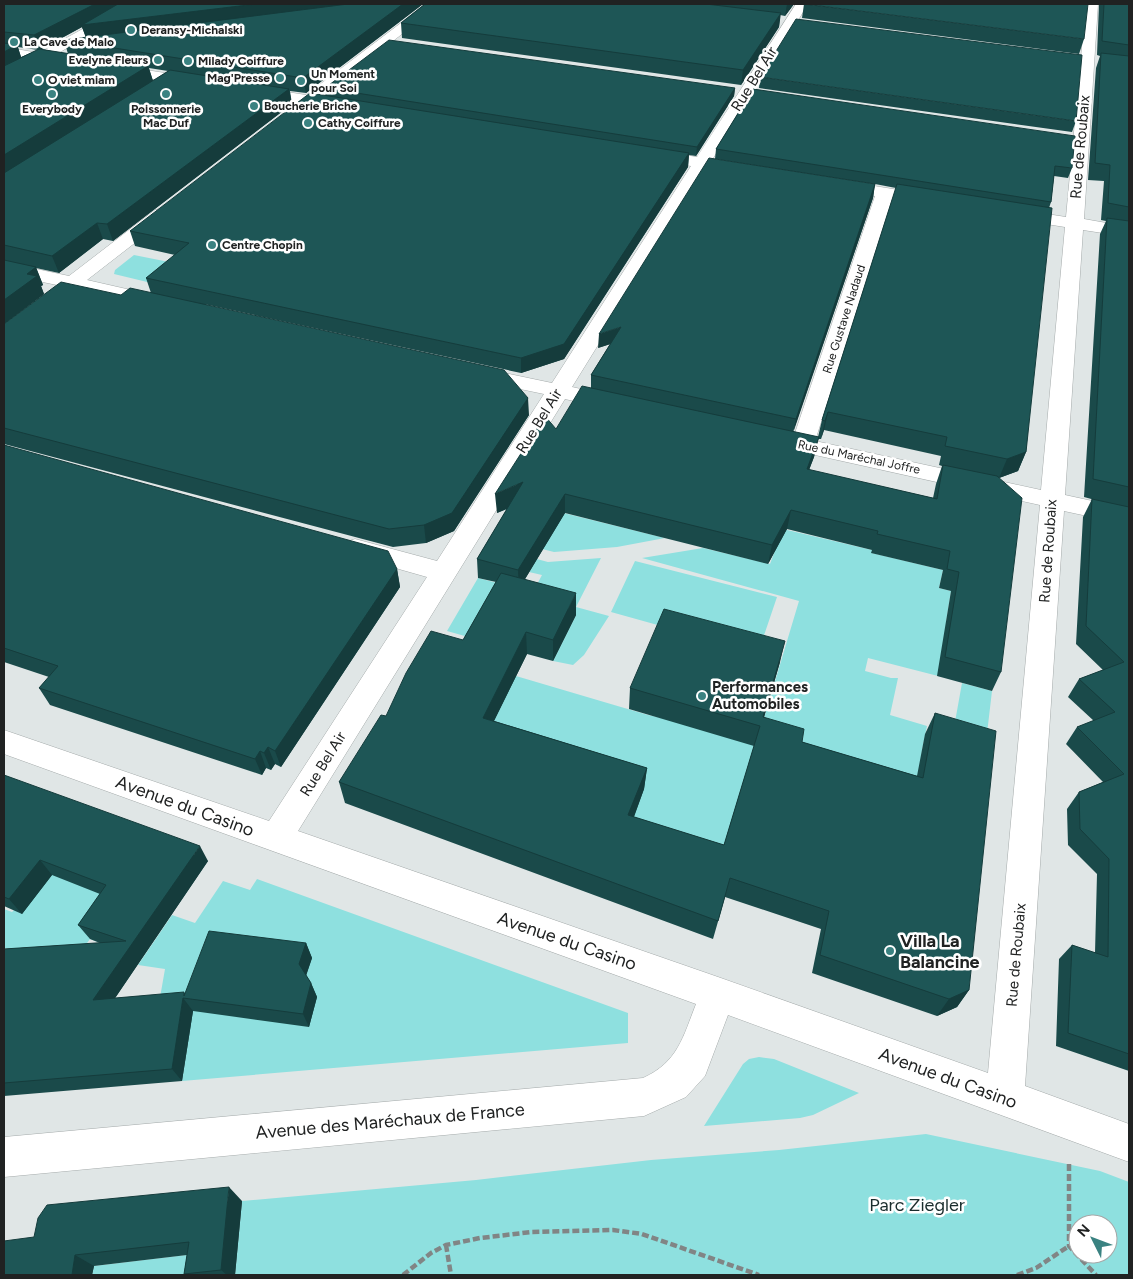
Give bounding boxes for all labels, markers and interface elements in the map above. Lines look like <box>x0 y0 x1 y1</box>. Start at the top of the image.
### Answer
place label: Deransy-Michalski <box>141 23 243 37</box>
marker: Deransy-Michalski <box>125 24 137 36</box>
place label: La Cave de Malo <box>24 35 114 49</box>
marker: La Cave de Malo <box>8 36 20 48</box>
street label: Rue Bel Air <box>727 43 781 115</box>
place label: Evelyne Fleurs <box>68 53 148 67</box>
marker: Evelyne Fleurs <box>152 54 164 66</box>
place label: Milady Coiffure <box>198 54 284 68</box>
marker: Milady Coiffure <box>182 55 194 67</box>
place label: Un Moment pour Soi <box>311 67 375 95</box>
place label: Mag'Presse <box>207 71 270 85</box>
marker: Mag'Presse <box>274 72 286 84</box>
place label: O viet miam <box>48 73 115 87</box>
marker: O viet miam <box>32 74 44 86</box>
marker: Un Moment pour Soi <box>295 75 307 87</box>
marker: Everybody <box>46 88 58 100</box>
marker: Poissonnerie Mac Duf <box>160 88 172 100</box>
street label: Rue de Roubaix <box>1067 94 1093 200</box>
place label: Boucherie Briche <box>264 99 358 113</box>
marker: Boucherie Briche <box>248 100 260 112</box>
place label: Everybody <box>22 102 82 116</box>
place label: Poissonnerie Mac Duf <box>131 102 201 130</box>
place label: Cathy Coiffure <box>318 116 401 130</box>
marker: Cathy Coiffure <box>302 117 314 129</box>
place label: Centre Chopin <box>222 238 303 252</box>
marker: Centre Chopin <box>206 239 218 251</box>
street label: Rue Gustave Nadaud <box>820 263 868 375</box>
street label: Rue Bel Air <box>512 385 566 457</box>
street label: Rue du Maréchal Joffre <box>796 437 922 477</box>
street label: Rue de Roubaix <box>1035 499 1061 603</box>
place label: Performances Automobiles <box>712 678 808 713</box>
marker: Performances Automobiles <box>696 690 708 702</box>
street label: Rue Bel Air <box>296 728 350 800</box>
street label: Avenue du Casino <box>113 771 257 841</box>
street label: Rue de Roubaix <box>1003 902 1029 1008</box>
street label: Avenue du Casino <box>495 907 639 975</box>
place label: Villa La Balancine <box>900 930 980 973</box>
marker: Villa La Balancine <box>884 945 896 957</box>
street label: Avenue du Casino <box>876 1043 1020 1113</box>
street label: Avenue des Maréchaux de France <box>254 1098 526 1144</box>
park label: Parc Ziegler <box>869 1194 965 1216</box>
north arrow <box>1068 1214 1118 1264</box>
text: N <box>1074 1221 1094 1240</box>

